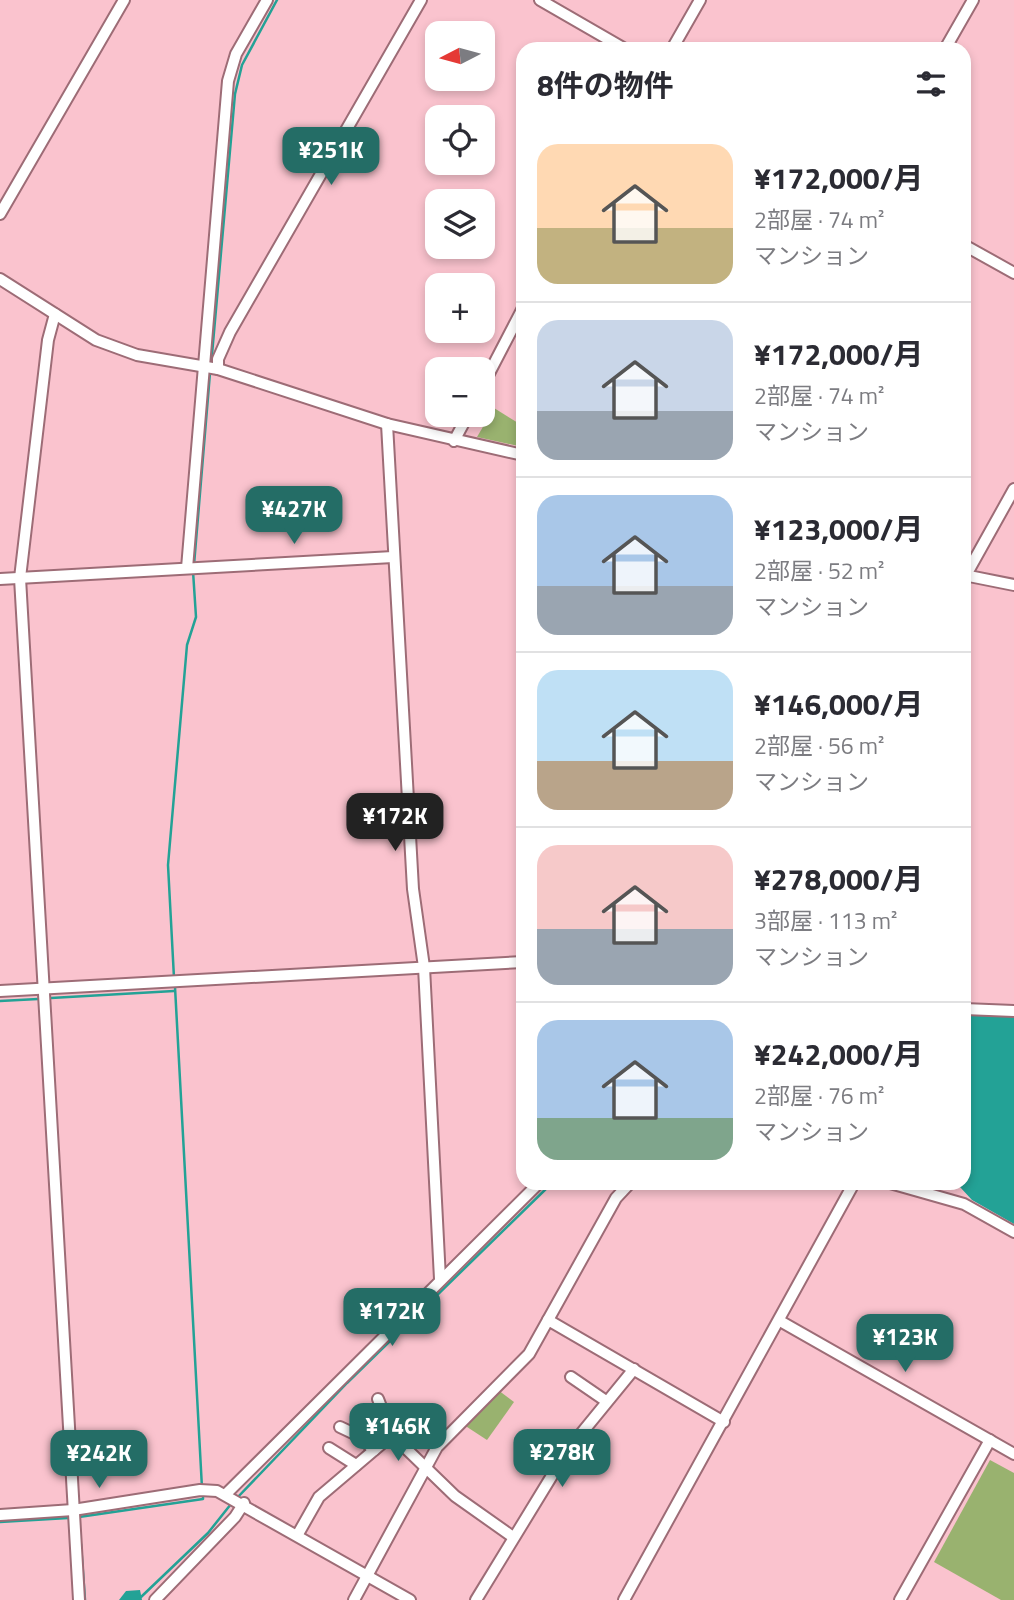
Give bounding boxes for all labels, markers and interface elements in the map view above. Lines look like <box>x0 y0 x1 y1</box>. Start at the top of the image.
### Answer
north arrow <box>425 21 495 91</box>
map controls <box>425 21 495 427</box>
text: 8件の物件 <box>537 62 674 108</box>
icon: filters <box>912 65 950 103</box>
button: locate <box>425 105 495 175</box>
pin: ¥251K <box>282 128 380 187</box>
text: ¥251K <box>298 132 364 167</box>
text: ¥172,000/月 <box>754 155 923 201</box>
icon: home <box>593 172 677 256</box>
button: layers <box>425 189 495 259</box>
text: 2部屋 · 74 m² <box>754 202 884 237</box>
text: マンション <box>754 238 869 273</box>
button: + <box>425 273 495 343</box>
text: ¥172,000/月 <box>754 331 923 377</box>
icon: home <box>593 348 677 432</box>
button: − <box>425 357 495 427</box>
text: 2部屋 · 74 m² <box>754 378 884 413</box>
text: マンション <box>754 414 869 449</box>
pin: ¥427K <box>245 486 343 546</box>
text: ¥427K <box>261 491 327 526</box>
text: ¥123,000/月 <box>754 506 923 552</box>
icon: home <box>593 523 677 607</box>
text: 2部屋 · 52 m² <box>754 553 884 588</box>
text: マンション <box>754 589 869 624</box>
text: ¥146,000/月 <box>754 681 923 727</box>
icon: home <box>593 698 677 782</box>
text: 2部屋 · 56 m² <box>754 728 884 763</box>
text: マンション <box>754 764 869 799</box>
pin: ¥172K <box>346 794 444 853</box>
text: ¥172K <box>362 798 428 833</box>
text: ¥278,000/月 <box>754 856 923 902</box>
icon: home <box>593 873 677 957</box>
text: 3部屋 · 113 m² <box>754 903 897 938</box>
text: マンション <box>754 939 869 974</box>
text: ¥242,000/月 <box>754 1031 923 1077</box>
icon: home <box>593 1048 677 1132</box>
text: 2部屋 · 76 m² <box>754 1078 884 1113</box>
text: マンション <box>754 1114 869 1149</box>
pin: ¥172K <box>343 1288 441 1348</box>
text: ¥172K <box>359 1293 425 1328</box>
pin: ¥123K <box>856 1314 954 1374</box>
text: ¥123K <box>872 1319 938 1354</box>
pin: ¥146K <box>349 1404 447 1463</box>
text: ¥146K <box>365 1408 431 1443</box>
pin: ¥242K <box>50 1430 148 1490</box>
pin: ¥278K <box>513 1430 611 1489</box>
text: ¥278K <box>529 1434 595 1469</box>
text: ¥242K <box>66 1435 132 1470</box>

